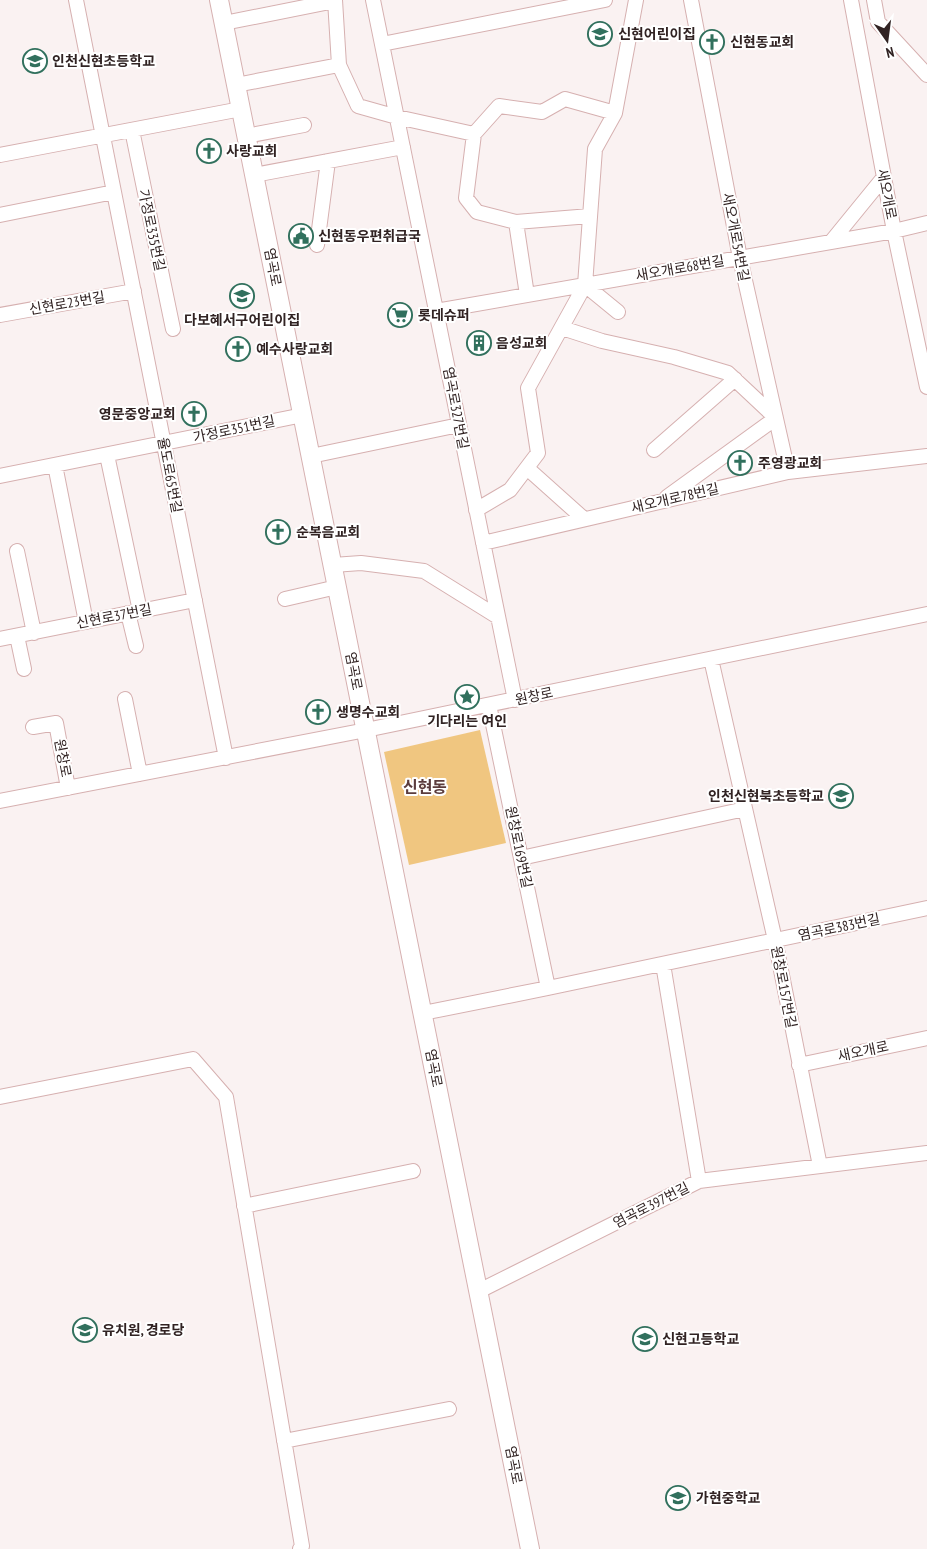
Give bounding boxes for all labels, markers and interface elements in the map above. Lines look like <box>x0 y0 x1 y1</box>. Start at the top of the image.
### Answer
north arrow <box>862 15 912 65</box>
school or university icon: 신현어린이집 <box>587 21 613 47</box>
place label: 신현어린이집 <box>618 25 695 43</box>
church icon: 신현동교회 <box>699 29 725 55</box>
place label: 신현동교회 <box>730 33 794 51</box>
text: N <box>884 43 896 62</box>
school or university icon: 인천신현초등학교 <box>22 48 48 74</box>
place label: 인천신현초등학교 <box>52 52 155 70</box>
church icon: 사랑교회 <box>196 138 222 164</box>
place label: 사랑교회 <box>226 142 278 160</box>
street label: 새오개로 <box>873 167 901 221</box>
street label: 가정로335번길 <box>135 187 169 273</box>
street label: 새오개로54번길 <box>719 191 753 283</box>
public building icon: 신현동우편취급국 <box>288 223 314 249</box>
place label: 신현동우편취급국 <box>318 227 421 245</box>
street label: 염곡로 <box>260 246 286 288</box>
street label: 새오개로68번길 <box>634 251 726 285</box>
school or university icon: 다보혜서구어린이집 <box>229 283 255 309</box>
street label: 신현로23번길 <box>28 287 106 319</box>
supermarket icon: 롯데슈퍼 <box>387 302 413 328</box>
place label: 롯데슈퍼 <box>418 306 470 324</box>
place label: 다보혜서구어린이집 <box>184 311 300 329</box>
building icon: 음성교회 <box>466 330 492 356</box>
place label: 음성교회 <box>496 334 548 352</box>
church icon: 예수사랑교회 <box>225 336 251 362</box>
place label: 예수사랑교회 <box>256 340 333 358</box>
street label: 염곡로327번길 <box>439 365 473 451</box>
church icon: 영문중앙교회 <box>181 401 207 427</box>
place label: 영문중앙교회 <box>99 405 176 423</box>
street label: 가정로351번길 <box>191 412 277 446</box>
street label: 율도로65번길 <box>154 435 186 515</box>
church icon: 주영광교회 <box>727 450 753 476</box>
place label: 주영광교회 <box>758 454 822 472</box>
street label: 새오개로78번길 <box>629 479 721 517</box>
church icon: 순복음교회 <box>265 519 291 545</box>
place label: 순복음교회 <box>296 523 360 541</box>
street label: 신현로37번길 <box>74 600 154 632</box>
street label: 염곡로 <box>341 650 367 692</box>
street label: 원창로 <box>513 683 555 709</box>
place icon: 기다리는 여인 <box>454 684 480 710</box>
church icon: 생명수교회 <box>305 699 331 725</box>
place label: 생명수교회 <box>336 703 400 721</box>
place label: 기다리는 여인 <box>427 712 507 730</box>
street label: 원창로 <box>50 737 76 779</box>
district label: 신현동 <box>403 777 447 797</box>
school or university icon: 인천신현북초등학교 <box>828 783 854 809</box>
place label: 인천신현북초등학교 <box>708 787 824 805</box>
street label: 원창로169번길 <box>502 804 536 890</box>
street label: 염곡로383번길 <box>796 910 882 944</box>
street label: 원창로157번길 <box>767 944 801 1030</box>
street label: 새오개로 <box>836 1037 890 1065</box>
street label: 염곡로 <box>421 1047 447 1089</box>
street label: 염곡로397번길 <box>610 1178 692 1232</box>
school or university icon: 유치원, 경로당 <box>72 1317 98 1343</box>
place label: 유치원, 경로당 <box>102 1321 184 1339</box>
school or university icon: 신현고등학교 <box>632 1326 658 1352</box>
place label: 신현고등학교 <box>662 1330 739 1348</box>
street label: 염곡로 <box>501 1444 527 1486</box>
school or university icon: 가현중학교 <box>665 1485 691 1511</box>
place label: 가현중학교 <box>696 1489 761 1507</box>

